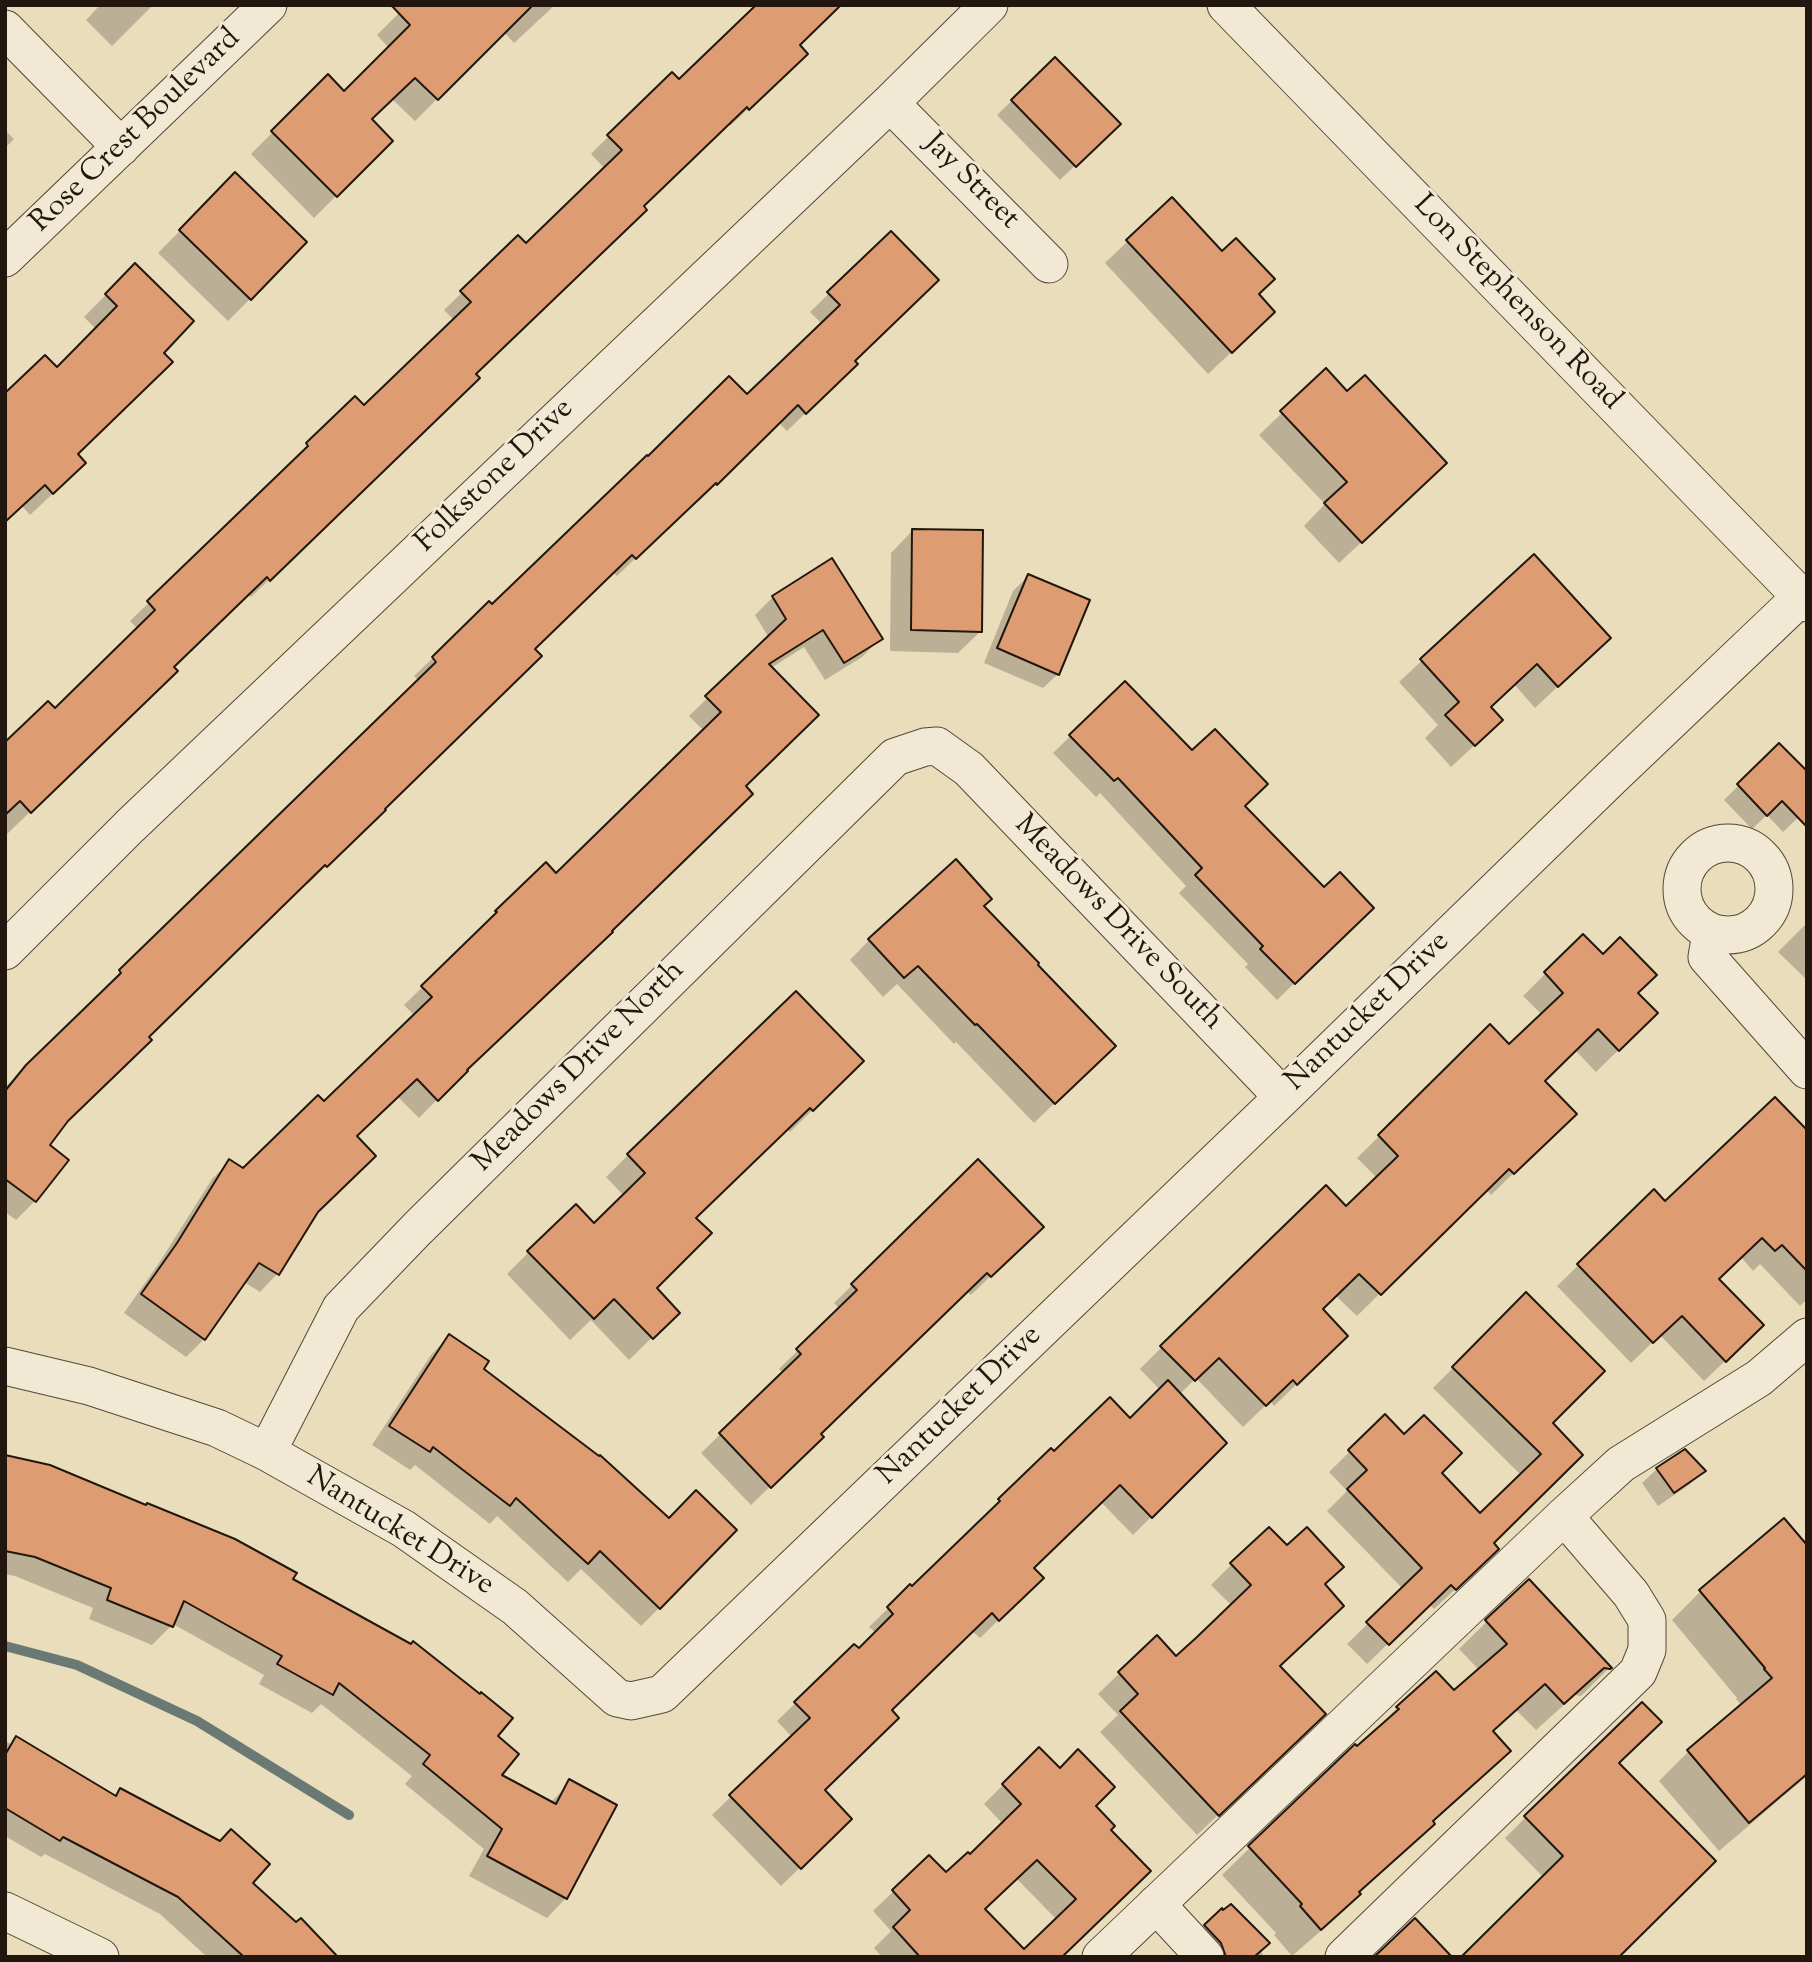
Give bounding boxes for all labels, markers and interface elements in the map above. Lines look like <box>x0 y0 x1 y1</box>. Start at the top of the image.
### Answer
street label: Rose Crest Boulevard <box>24 22 250 242</box>
street label: Jay Street <box>915 128 1025 238</box>
street label: Lon Stephenson Road <box>1404 189 1628 419</box>
street label: Folkstone Drive <box>409 393 583 561</box>
street label: Meadows Drive South <box>1005 809 1229 1039</box>
street label: Nantucket Drive <box>1279 926 1459 1100</box>
street label: Meadows Drive North <box>467 955 693 1181</box>
street label: Nantucket Drive <box>871 1320 1051 1494</box>
street label: Nantucket Drive <box>299 1461 499 1605</box>

